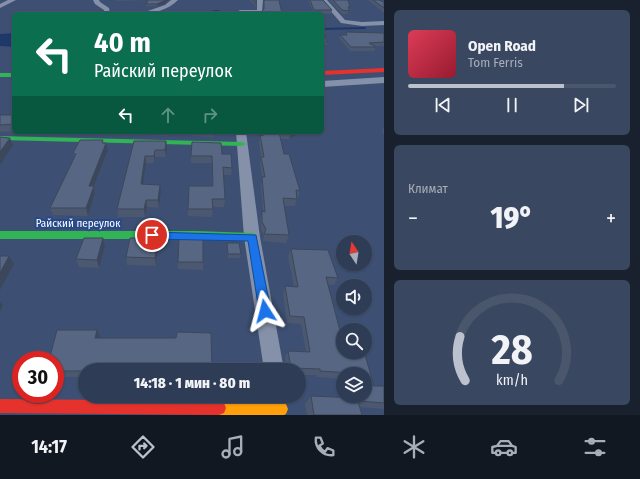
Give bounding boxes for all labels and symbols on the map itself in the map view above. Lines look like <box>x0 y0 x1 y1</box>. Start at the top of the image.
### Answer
street label: Райский переулок <box>36 217 121 230</box>
pin <box>135 218 169 252</box>
north arrow <box>336 235 372 271</box>
position arrow <box>244 290 286 332</box>
speed limit sign: 30 <box>12 351 64 403</box>

